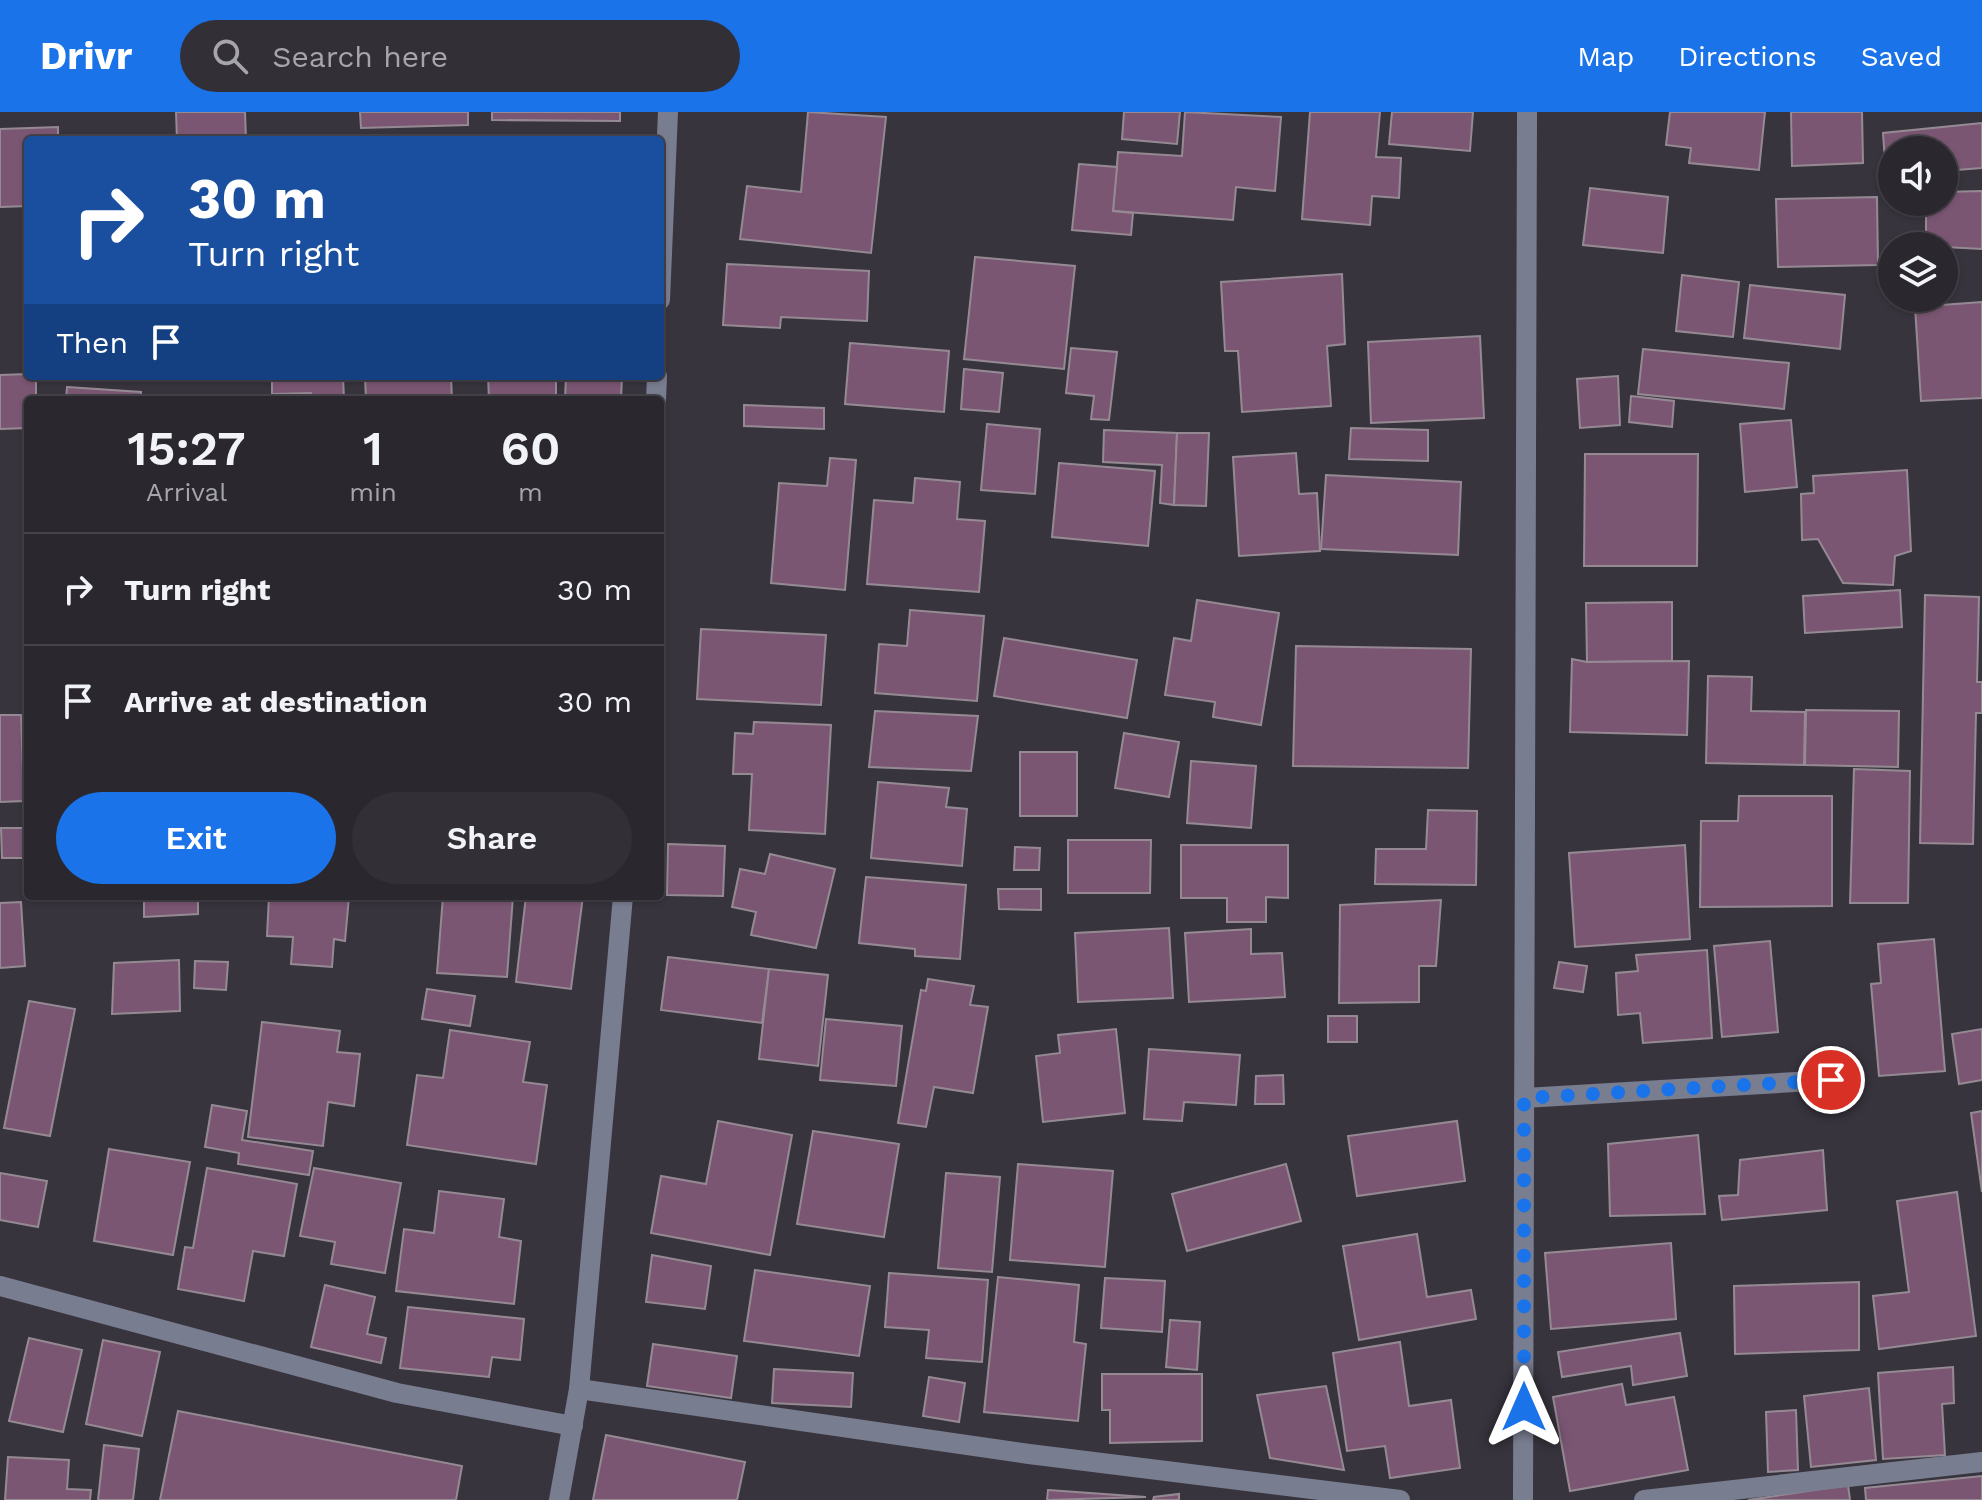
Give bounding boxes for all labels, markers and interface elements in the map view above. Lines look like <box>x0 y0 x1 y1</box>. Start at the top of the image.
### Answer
search box <box>180 20 740 92</box>
text: Drivr <box>40 34 132 78</box>
icon: search <box>208 34 252 78</box>
text: Search here <box>272 39 448 74</box>
text: Map <box>1577 40 1634 73</box>
text: Directions <box>1678 40 1817 73</box>
text: Saved <box>1861 40 1942 73</box>
map controls <box>1878 136 1958 312</box>
button: sound <box>1878 136 1958 216</box>
text: 30 m <box>188 166 326 232</box>
icon: right <box>56 168 160 272</box>
button: layers <box>1878 232 1958 312</box>
text: Turn right <box>188 233 359 275</box>
icon: arrive <box>144 320 188 364</box>
text: Then <box>56 325 128 360</box>
text: 15:27 <box>128 420 246 477</box>
text: 1 <box>363 420 383 477</box>
text: 60 <box>500 420 560 477</box>
text: Arrival <box>146 477 227 507</box>
text: min <box>349 477 397 507</box>
text: m <box>518 477 543 507</box>
icon: right <box>56 567 100 611</box>
text: Turn right <box>124 572 270 607</box>
text: 30 m <box>557 572 632 607</box>
icon: arrive <box>56 679 100 723</box>
text: Arrive at destination <box>124 684 428 719</box>
text: 30 m <box>557 684 632 719</box>
button: Exit <box>56 792 336 884</box>
button: Share <box>352 792 632 884</box>
pin <box>1797 1046 1865 1114</box>
icon: arrive <box>1809 1058 1853 1102</box>
position arrow <box>1482 1365 1566 1449</box>

